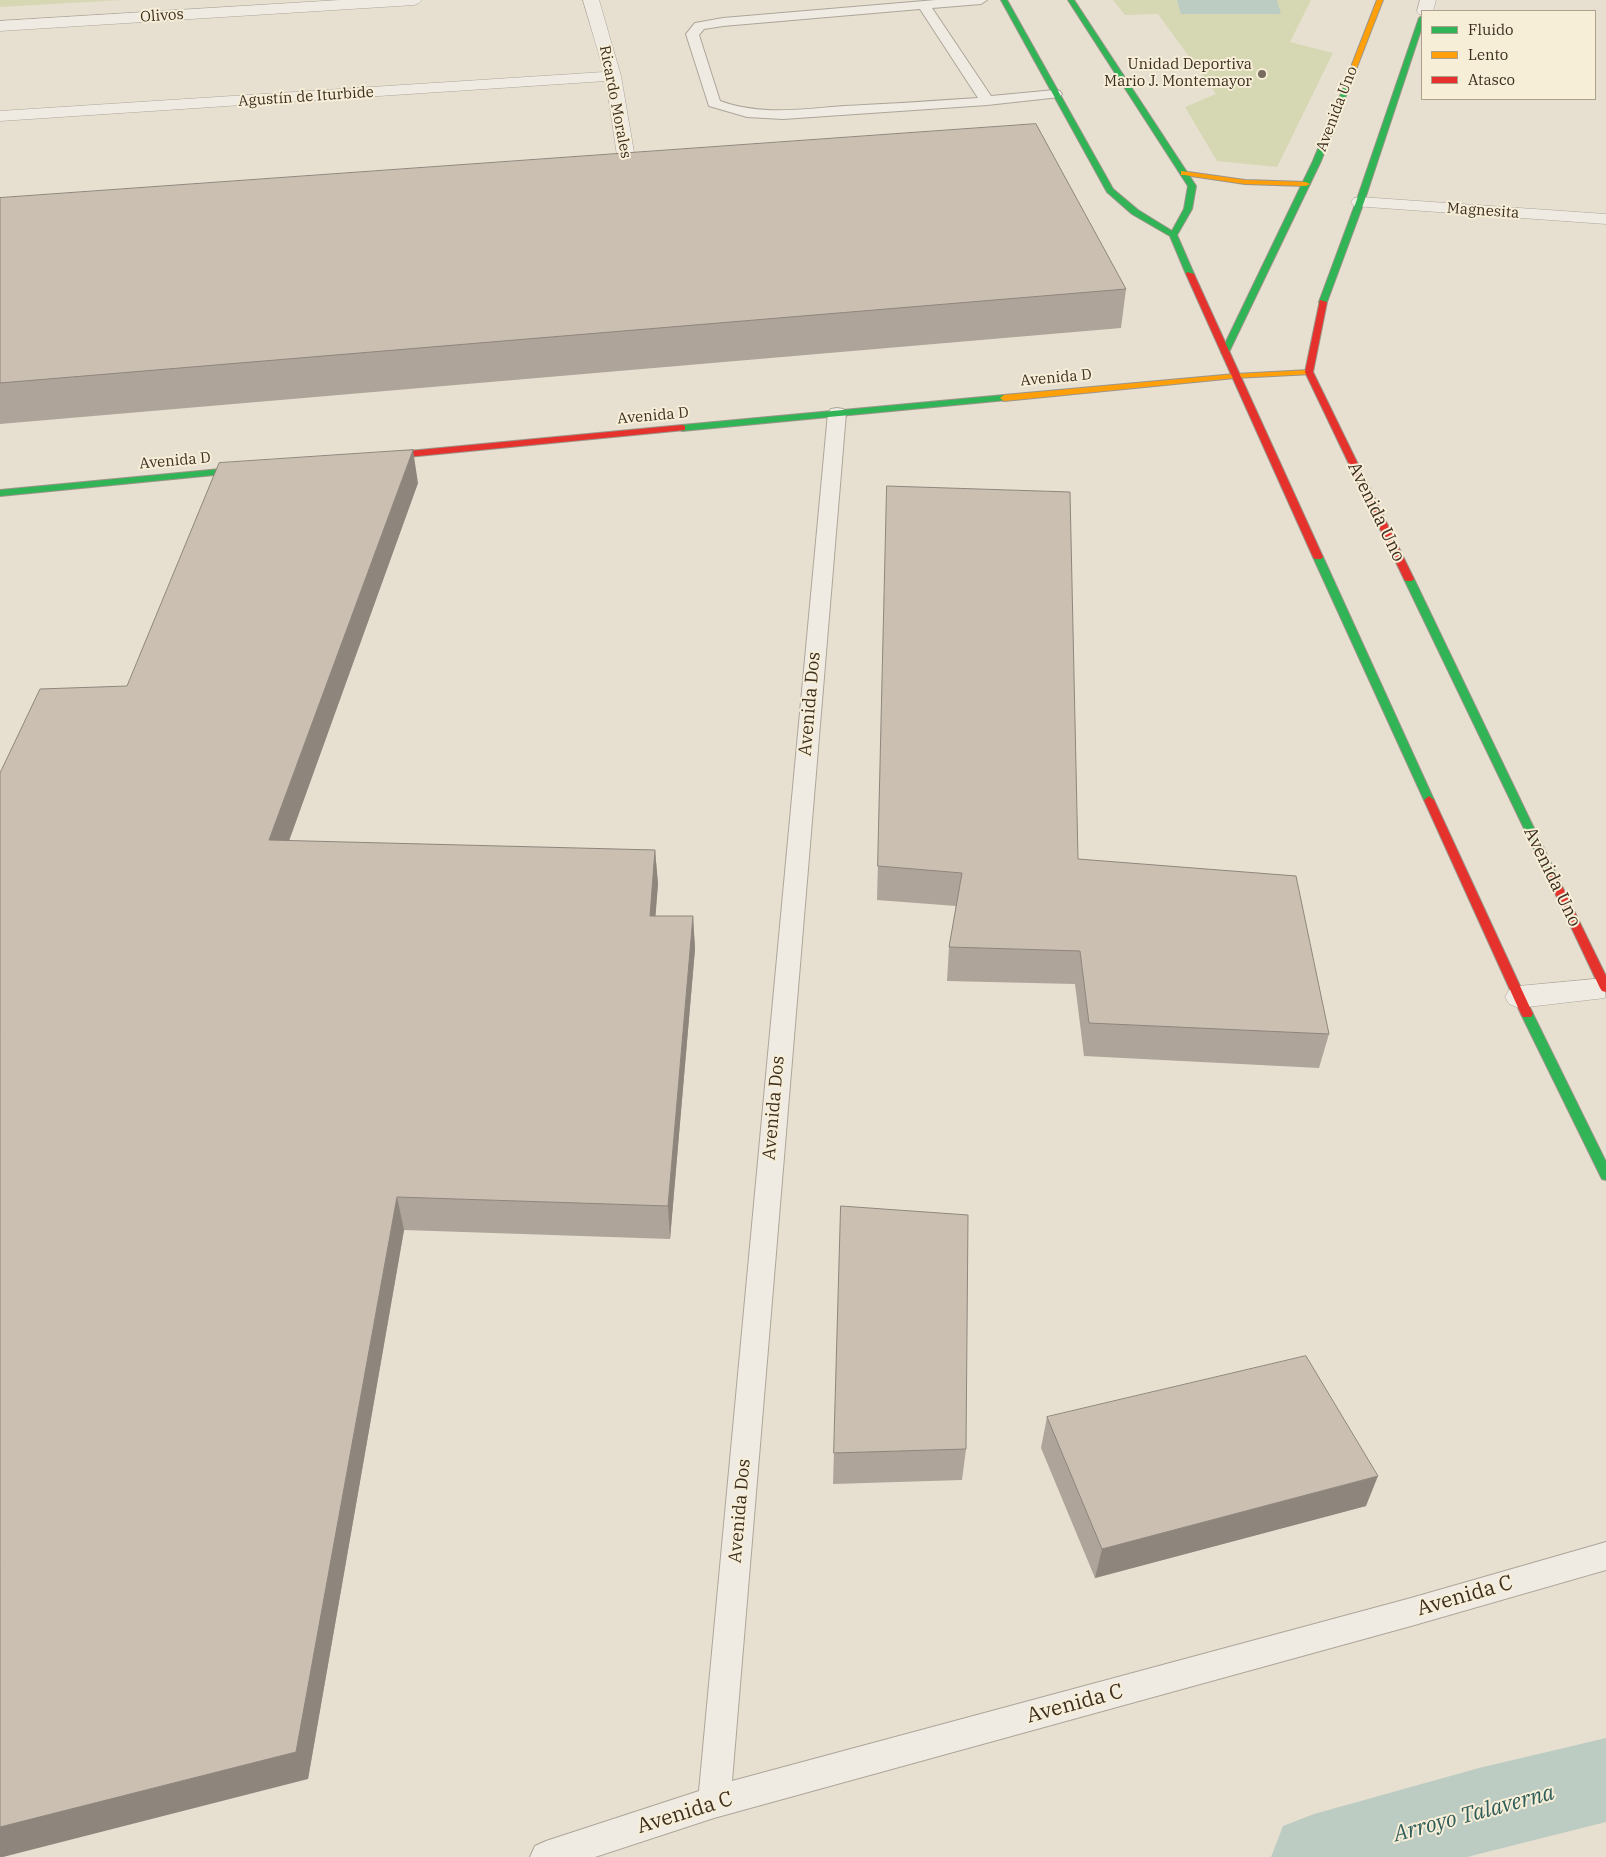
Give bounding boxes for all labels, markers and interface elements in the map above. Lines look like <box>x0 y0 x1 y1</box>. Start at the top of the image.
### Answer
street label: Olivos <box>140 6 184 26</box>
legend <box>1421 10 1596 100</box>
text: Fluido <box>1468 20 1513 39</box>
street label: Ricardo Morales <box>595 44 635 160</box>
text: Lento <box>1468 45 1508 64</box>
place label: Unidad Deportiva Mario J. Montemayor <box>1104 56 1252 91</box>
street label: Avenida Uno <box>1312 64 1362 154</box>
marker: Unidad Deportiva Mario J. Montemayor <box>1256 68 1268 80</box>
text: Atasco <box>1468 70 1515 89</box>
street label: Agustín de Iturbide <box>238 83 374 111</box>
street label: Magnesita <box>1446 199 1520 223</box>
street label: Avenida D <box>1020 366 1092 390</box>
street label: Avenida D <box>617 404 689 428</box>
street label: Avenida D <box>139 449 211 473</box>
street label: Avenida Uno <box>1343 459 1409 565</box>
street label: Avenida Dos <box>795 651 825 757</box>
street label: Avenida Uno <box>1519 824 1585 930</box>
street label: Avenida Dos <box>759 1055 789 1161</box>
street label: Avenida Dos <box>725 1458 755 1564</box>
street label: Avenida C <box>1414 1570 1516 1622</box>
street label: Avenida C <box>1024 1679 1126 1729</box>
water label: Arroyo Talaverna <box>1391 1780 1557 1848</box>
street label: Avenida C <box>634 1786 736 1840</box>

